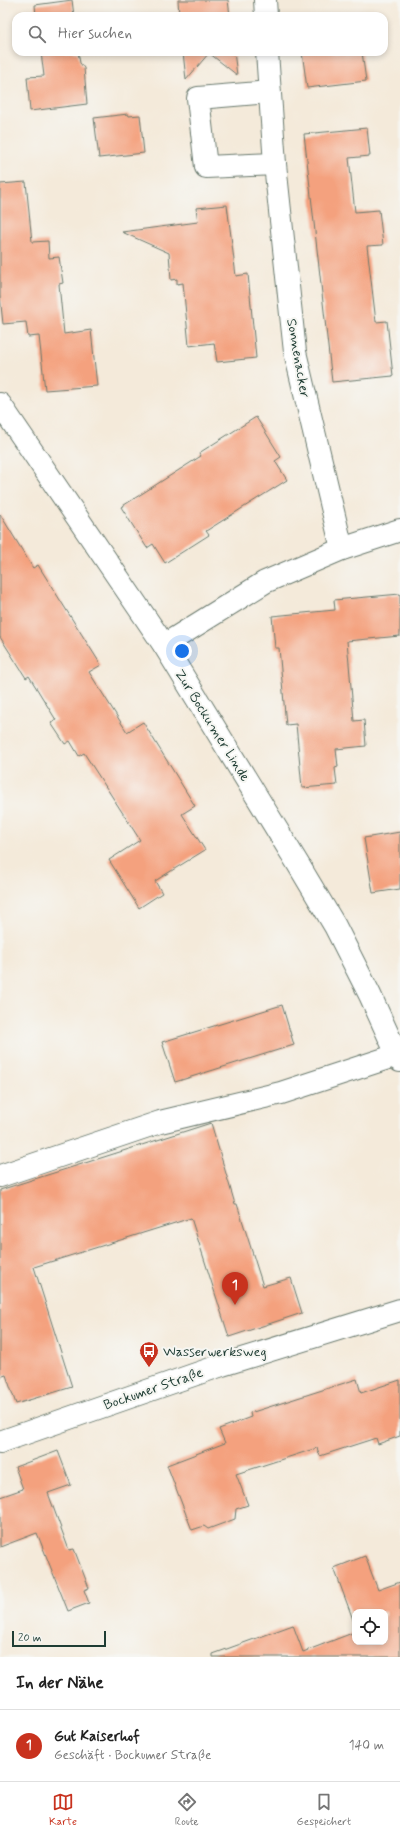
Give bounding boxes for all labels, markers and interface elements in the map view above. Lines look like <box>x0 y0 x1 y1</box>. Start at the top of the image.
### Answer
search box <box>12 12 388 56</box>
icon: search <box>26 23 48 45</box>
text: Hier suchen <box>58 24 132 44</box>
street label: Sonnenacker <box>282 317 314 399</box>
your location <box>172 641 192 661</box>
street label: Zur Bockumer Linde <box>170 666 254 785</box>
pin: 1 <box>222 1272 248 1305</box>
bus stop icon: Wasserwerksweg <box>138 1340 160 1368</box>
place label: Wasserwerksweg <box>163 1343 267 1361</box>
street label: Bockumer Straße <box>101 1363 206 1414</box>
map controls <box>352 1609 388 1645</box>
button: locate <box>352 1609 388 1645</box>
scale bar <box>12 1629 106 1648</box>
text: 20 m <box>18 1631 41 1645</box>
text: In der Nähe <box>16 1672 104 1694</box>
text: Gut Kaiserhof <box>54 1727 140 1747</box>
text: 1 <box>26 1737 32 1754</box>
text: 140 m <box>349 1737 384 1754</box>
text: Geschäft · Bockumer Straße <box>54 1747 211 1764</box>
tab: Karte <box>49 1791 77 1829</box>
tab: Route <box>175 1791 199 1829</box>
tab: Gespeichert <box>297 1791 351 1829</box>

